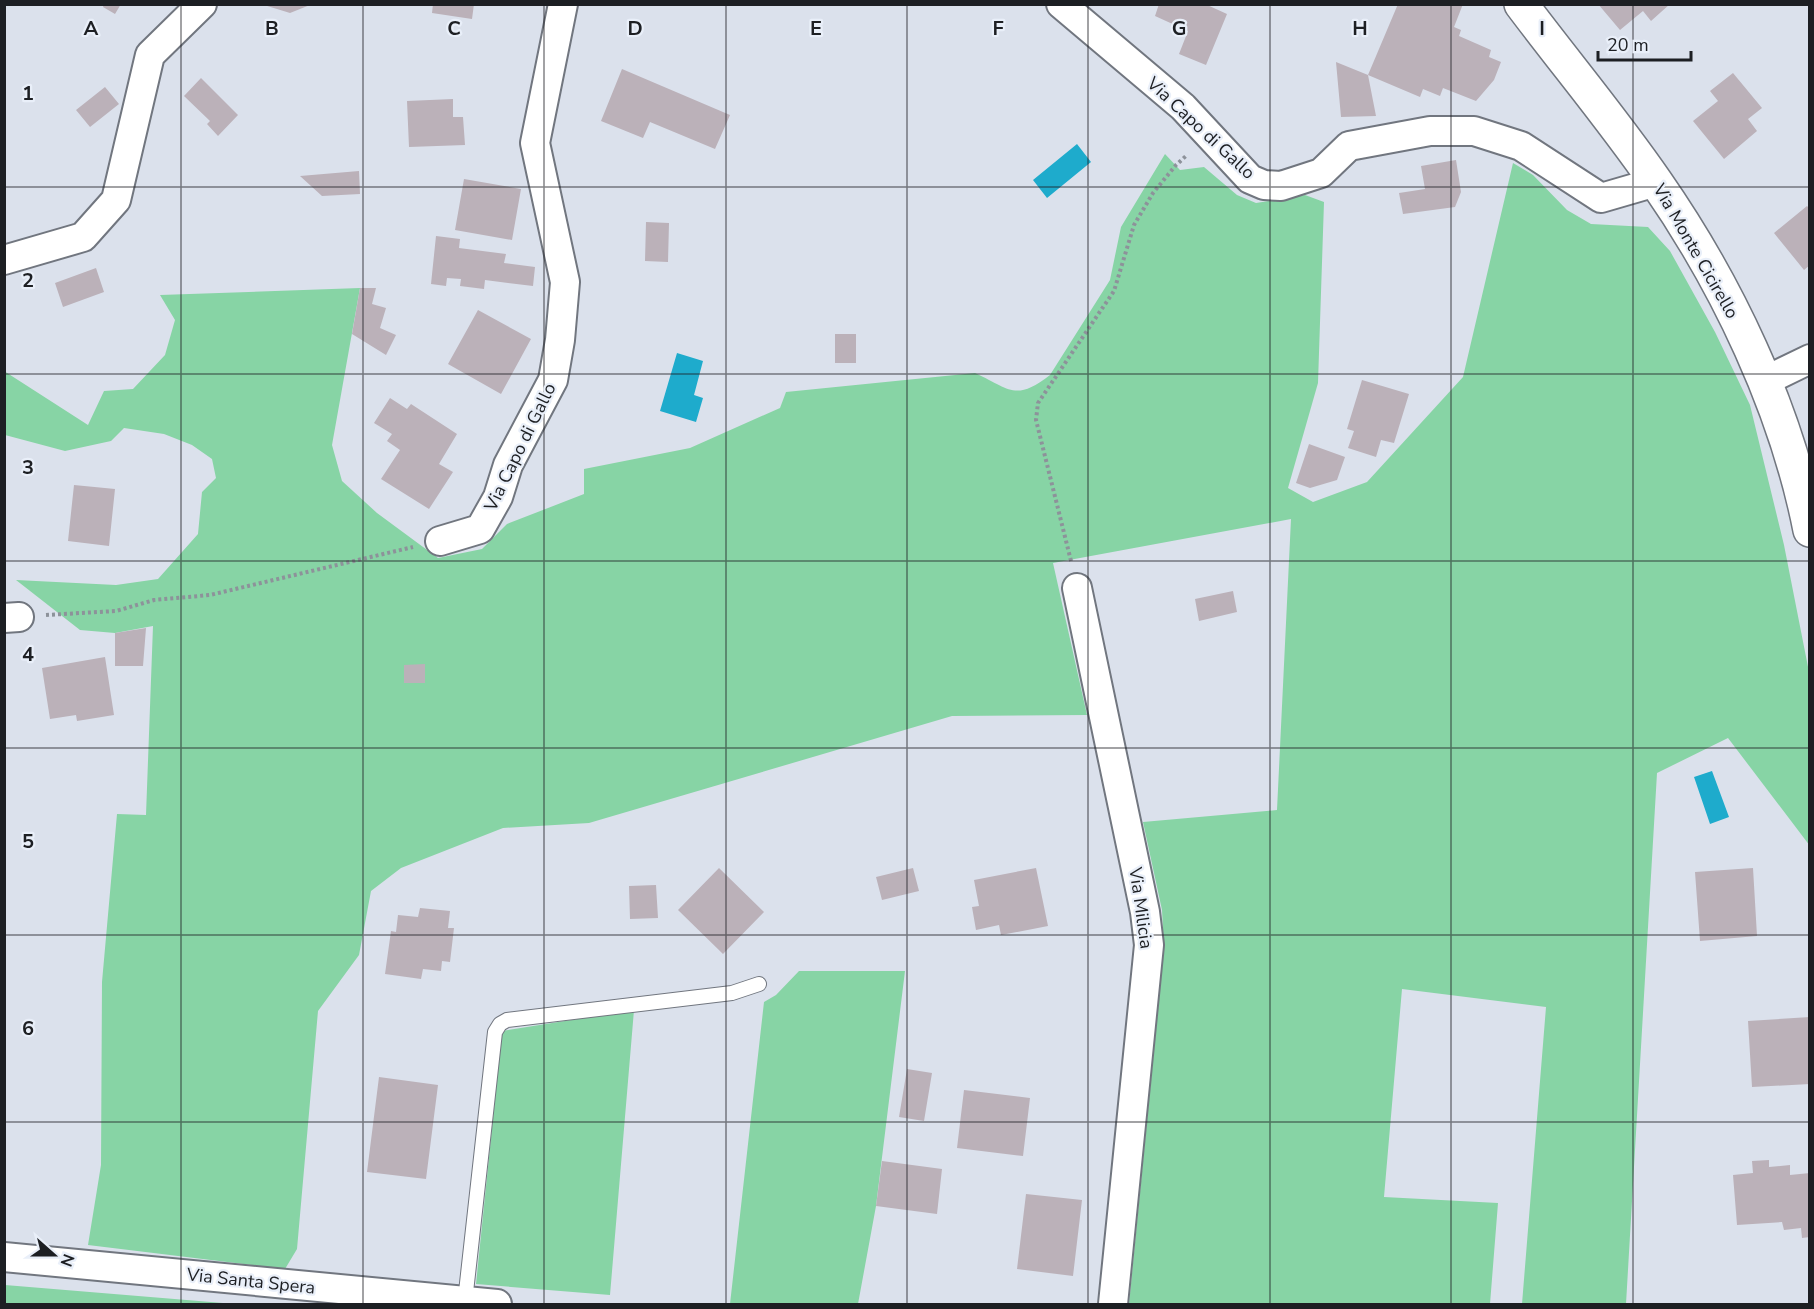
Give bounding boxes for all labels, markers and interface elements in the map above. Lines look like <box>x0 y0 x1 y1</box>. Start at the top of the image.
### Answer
text: A <box>84 15 99 42</box>
text: B <box>265 15 279 42</box>
text: C <box>447 15 461 42</box>
text: D <box>627 15 643 42</box>
text: E <box>810 15 822 42</box>
text: F <box>992 15 1004 42</box>
text: G <box>1172 15 1186 42</box>
text: H <box>1352 15 1368 42</box>
text: I <box>1539 15 1545 42</box>
scale bar <box>1598 24 1691 62</box>
text: 20 m <box>1607 33 1649 57</box>
street label: Via Capo di Gallo <box>1141 71 1260 184</box>
text: 1 <box>22 80 34 107</box>
street label: Via Monte Cicirello <box>1647 178 1744 323</box>
text: 2 <box>22 267 34 294</box>
street label: Via Capo di Gallo <box>478 379 561 516</box>
text: 3 <box>22 454 34 481</box>
text: 4 <box>22 641 34 668</box>
text: 5 <box>22 828 34 855</box>
street label: Via Milicia <box>1123 865 1159 950</box>
text: 6 <box>22 1015 34 1042</box>
north arrow <box>24 1225 84 1285</box>
text: N <box>55 1250 79 1270</box>
street label: Via Santa Spera <box>185 1262 316 1300</box>

